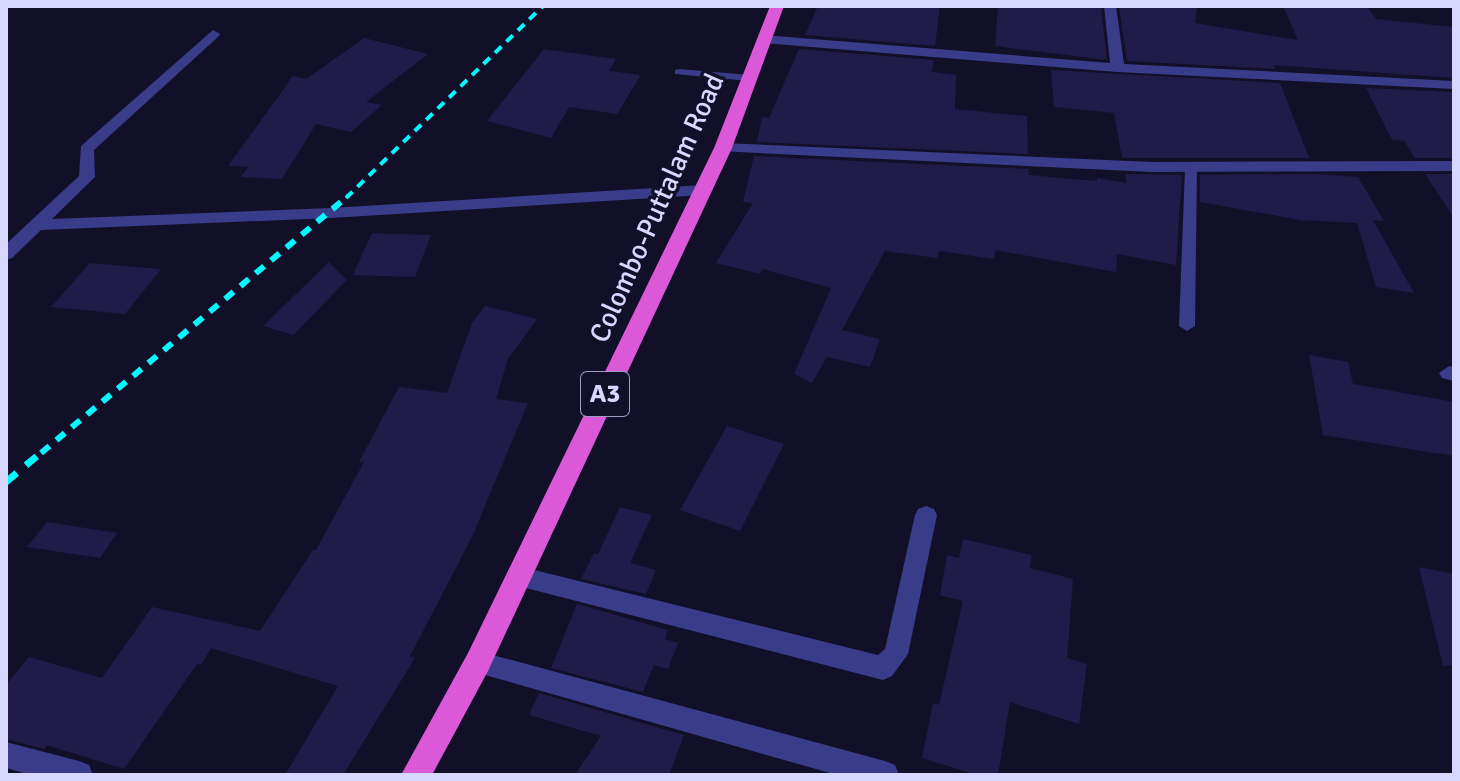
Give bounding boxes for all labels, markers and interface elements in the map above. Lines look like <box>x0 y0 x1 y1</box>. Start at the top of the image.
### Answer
street label: Colombo-Puttalam Road <box>582 68 732 348</box>
road number: A3 <box>581 372 629 416</box>

